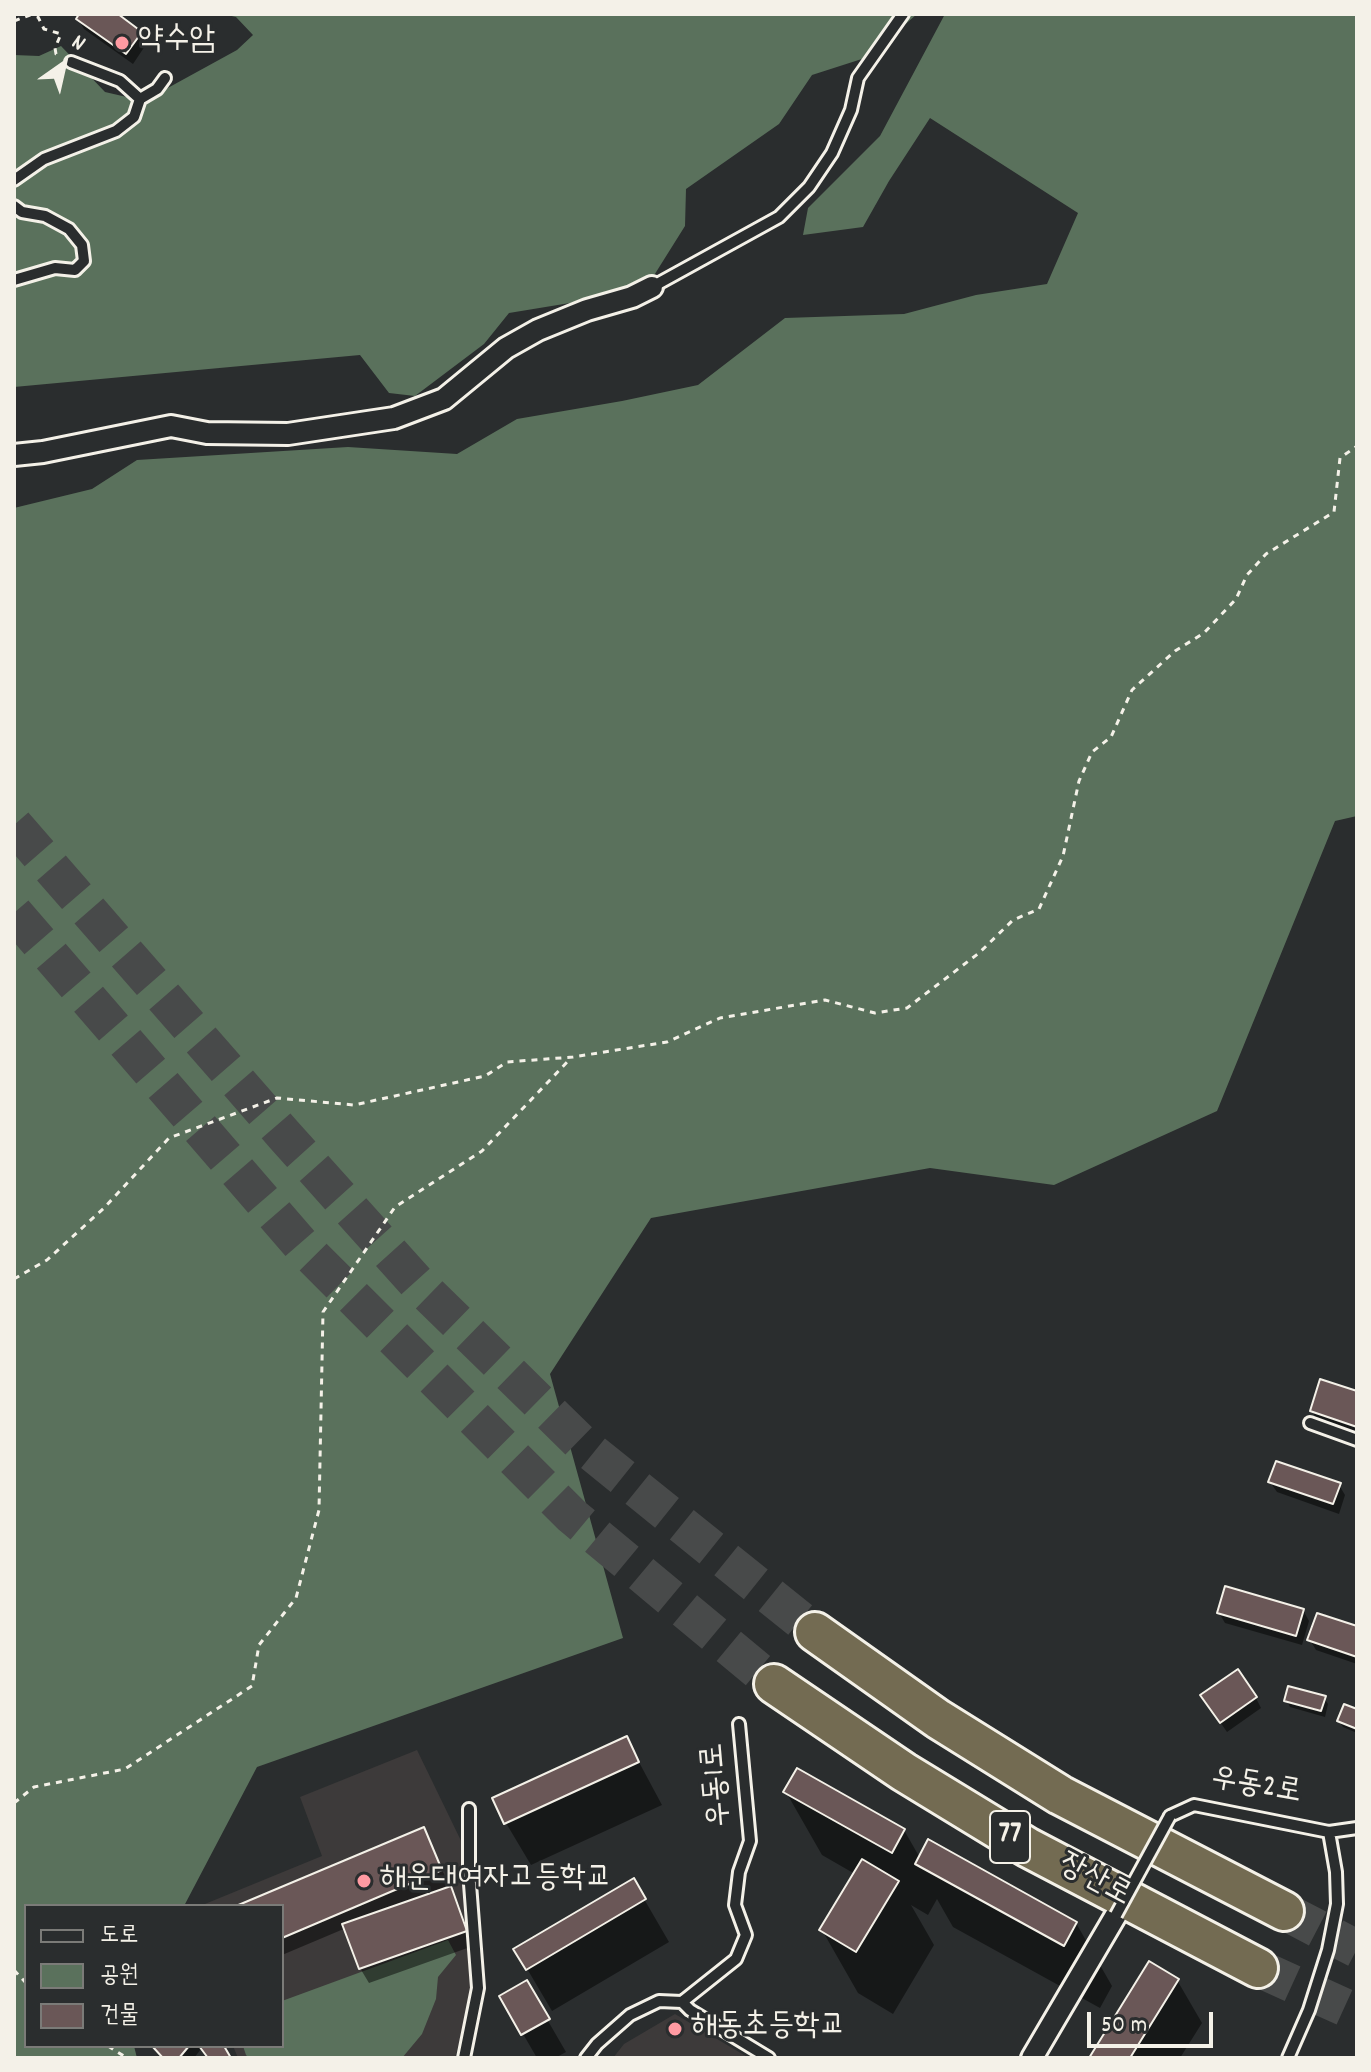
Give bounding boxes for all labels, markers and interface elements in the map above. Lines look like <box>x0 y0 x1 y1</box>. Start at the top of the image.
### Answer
north arrow <box>24 24 104 104</box>
place label: 약수암 <box>138 24 215 62</box>
text: N <box>65 28 91 60</box>
marker: 약수암 <box>113 34 131 52</box>
street label: 우동1로 <box>696 1741 742 1829</box>
street label: 우동2로 <box>1208 1761 1304 1815</box>
road number: 77 <box>990 1811 1030 1863</box>
street label: 장산로 <box>1051 1847 1137 1917</box>
place label: 해운대여자고등학교 <box>380 1862 612 1900</box>
marker: 해운대여자고등학교 <box>355 1872 373 1890</box>
legend <box>24 1904 284 2048</box>
text: 도로 <box>100 1919 139 1953</box>
text: 공원 <box>100 1959 139 1993</box>
scale bar <box>1091 1996 1217 2046</box>
text: 건물 <box>100 1999 139 2033</box>
text: 50 m <box>1101 2009 1147 2043</box>
place label: 해동초등학교 <box>691 2010 846 2048</box>
marker: 해동초등학교 <box>666 2020 684 2038</box>

